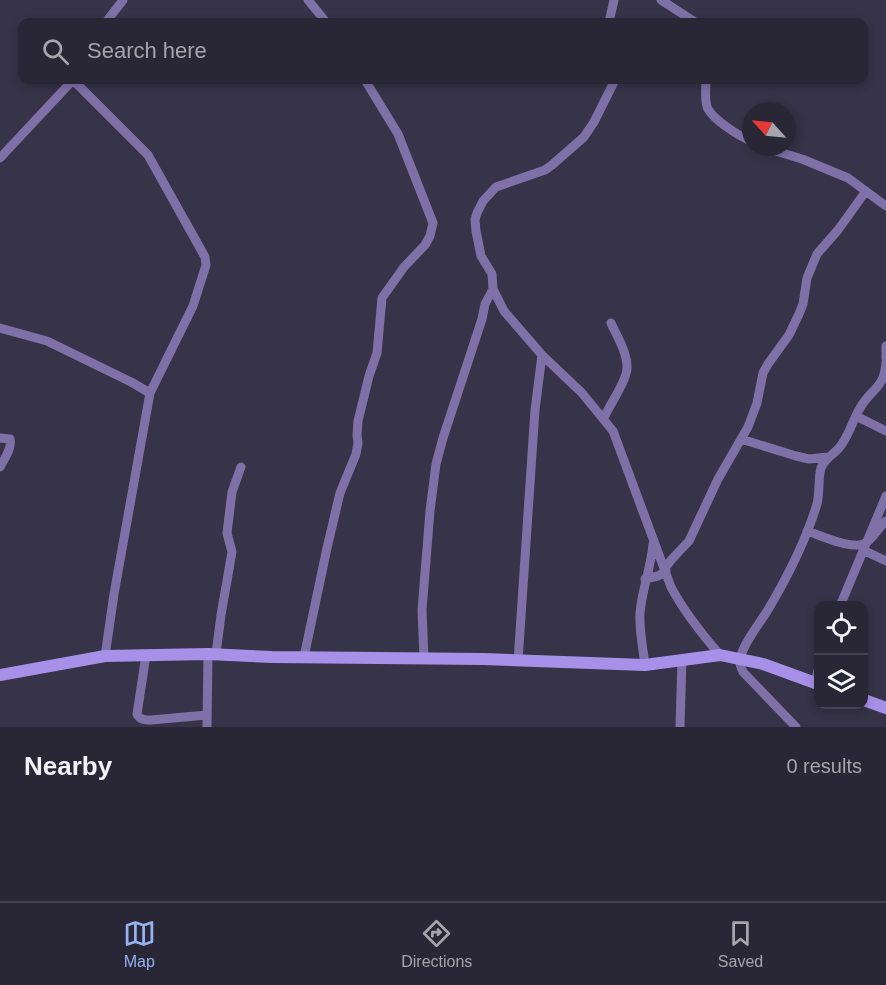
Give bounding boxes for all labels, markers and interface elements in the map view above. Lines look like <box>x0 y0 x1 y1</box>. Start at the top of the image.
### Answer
search box <box>18 18 868 84</box>
icon: search <box>39 35 72 68</box>
text: Search here <box>87 38 207 63</box>
north arrow <box>742 102 796 156</box>
map controls <box>814 601 868 709</box>
button: locate <box>814 601 868 655</box>
button: layers <box>814 655 868 709</box>
text: Nearby <box>24 751 112 781</box>
text: 0 results <box>786 755 862 777</box>
tab: Map <box>123 917 156 971</box>
tab: Directions <box>401 917 472 971</box>
tab: Saved <box>718 917 763 971</box>

